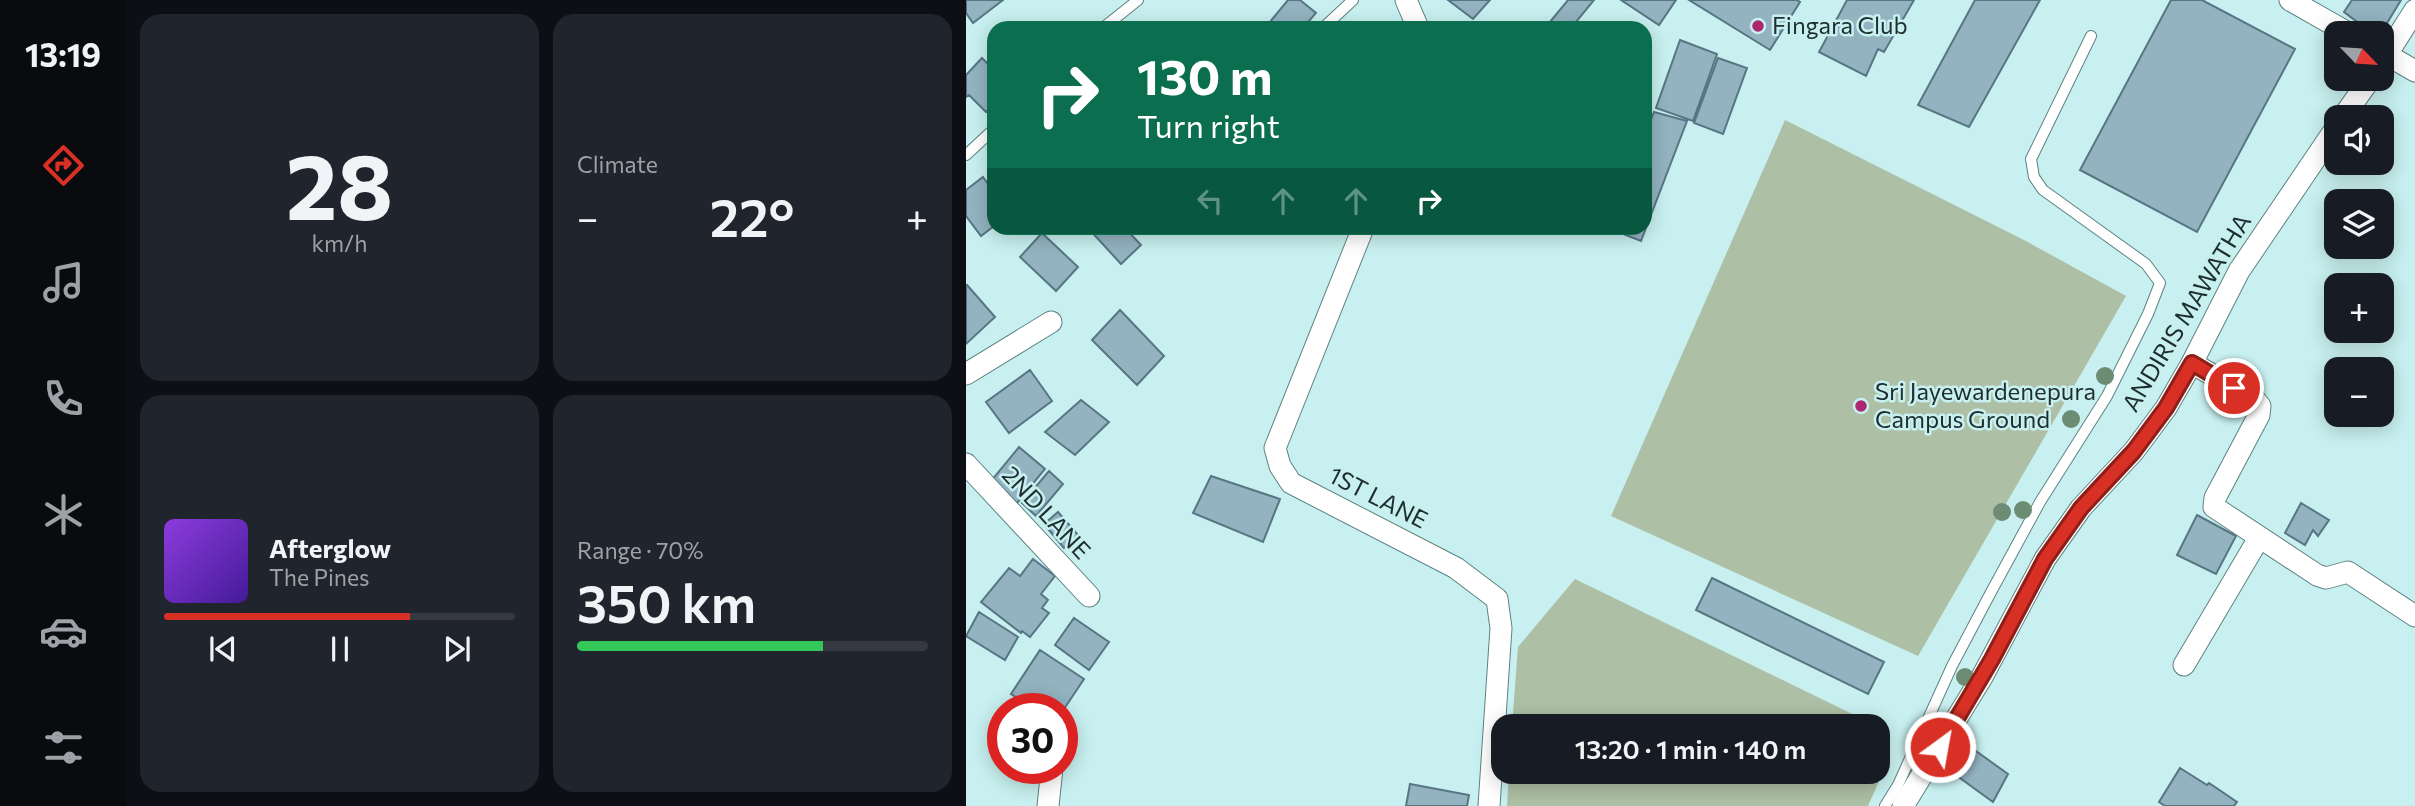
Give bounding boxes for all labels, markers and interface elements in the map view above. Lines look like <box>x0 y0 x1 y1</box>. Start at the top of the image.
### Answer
place label: Fingara Club <box>1772 10 1908 39</box>
marker: Fingara Club <box>1750 18 1766 34</box>
north arrow <box>2324 21 2394 91</box>
map controls <box>2324 21 2394 427</box>
text: 13:19 <box>25 34 101 74</box>
text: 130 m <box>1137 45 1272 105</box>
icon: right <box>1022 49 1113 140</box>
text: Turn right <box>1137 105 1280 145</box>
button: sound <box>2324 105 2394 175</box>
text: 28 <box>286 127 393 239</box>
icon: directions <box>39 141 88 190</box>
text: Climate <box>577 150 658 178</box>
icon: left <box>1191 182 1229 220</box>
icon: ahead <box>1264 182 1302 220</box>
icon: ahead <box>1337 182 1375 220</box>
icon: right <box>1410 182 1448 220</box>
text: 22° <box>710 184 794 248</box>
button: layers <box>2324 189 2394 259</box>
text: − <box>577 193 599 240</box>
text: + <box>906 193 928 240</box>
street label: ANDIRIS MAWATHA <box>2115 208 2256 416</box>
text: km/h <box>312 229 367 257</box>
icon: music <box>39 258 88 307</box>
button: + <box>2324 273 2394 343</box>
button: − <box>2324 357 2394 427</box>
pin <box>2204 358 2264 418</box>
icon: arrive <box>2215 369 2253 407</box>
icon: phone <box>39 374 88 423</box>
place label: Sri Jayewardenepura Campus Ground <box>1875 376 2096 433</box>
marker: Sri Jayewardenepura Campus Ground <box>1853 398 1869 414</box>
street label: 2ND LANE <box>997 460 1097 564</box>
street label: 1ST LANE <box>1325 460 1433 534</box>
icon: climate <box>39 490 88 539</box>
text: Afterglow <box>269 532 391 563</box>
text: Range · 70% <box>577 536 704 564</box>
text: The Pines <box>269 563 370 591</box>
text: 350 km <box>577 570 756 634</box>
icon: car <box>39 607 88 656</box>
icon: previous <box>204 630 242 668</box>
icon: pause <box>321 630 359 668</box>
icon: next <box>438 630 476 668</box>
speed limit sign: 30 <box>987 693 1078 784</box>
position arrow <box>1903 710 1977 784</box>
icon: filters <box>39 723 88 772</box>
text: 13:20 · 1 min · 140 m <box>1575 733 1806 764</box>

